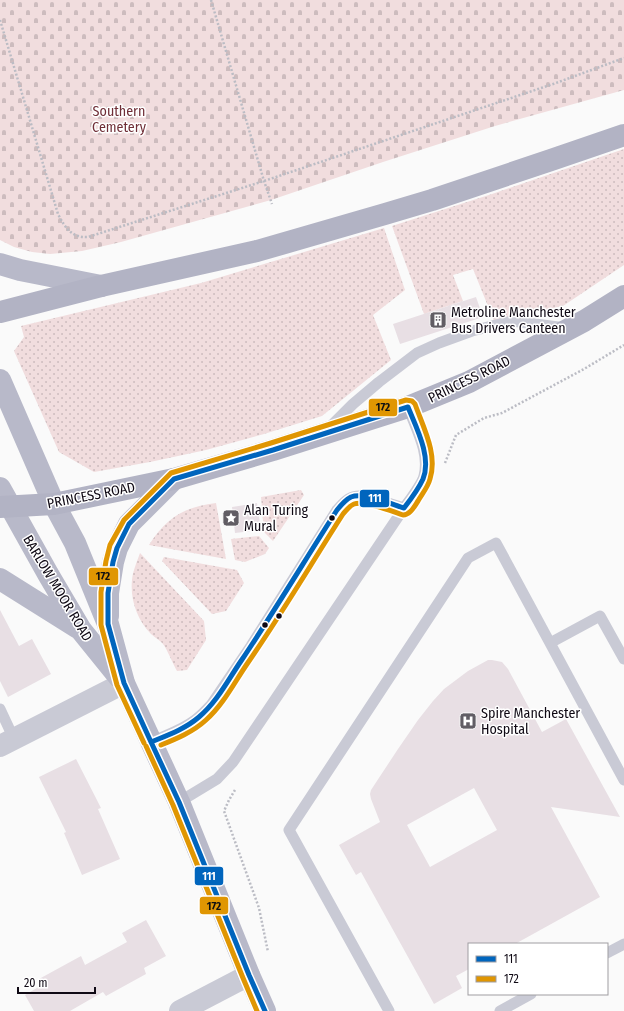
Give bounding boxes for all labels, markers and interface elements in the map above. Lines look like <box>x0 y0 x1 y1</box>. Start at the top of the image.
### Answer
park label: Southern Cemetery <box>92 103 147 136</box>
place label: Metroline Manchester Bus Drivers Canteen <box>451 304 576 337</box>
building icon: Metroline Manchester Bus Drivers Canteen <box>428 310 448 330</box>
street label: PRINCESS ROAD <box>425 352 513 407</box>
line badge: 172 <box>368 398 398 417</box>
text: 172 <box>376 401 390 414</box>
street label: PRINCESS ROAD <box>46 479 137 512</box>
line badge: 111 <box>359 489 390 508</box>
text: 111 <box>368 492 382 505</box>
place label: Alan Turing Mural <box>244 502 309 535</box>
place icon: Alan Turing Mural <box>221 508 241 528</box>
unlabelled marker <box>327 513 337 523</box>
street label: BARLOW MOOR ROAD <box>19 532 96 644</box>
line badge: 172 <box>88 567 119 586</box>
text: 172 <box>96 570 110 583</box>
unlabelled marker <box>274 611 284 621</box>
unlabelled marker <box>260 620 270 630</box>
place label: Spire Manchester Hospital <box>481 705 580 738</box>
hospital icon: Spire Manchester Hospital <box>458 711 478 731</box>
line badge: 111 <box>194 866 224 886</box>
text: 111 <box>202 870 216 883</box>
line badge: 172 <box>199 896 229 915</box>
text: 172 <box>207 900 221 913</box>
legend <box>468 943 608 995</box>
text: 111 <box>504 952 518 966</box>
scale bar <box>18 969 95 995</box>
text: 172 <box>504 972 519 986</box>
text: 20 m <box>24 976 48 990</box>

